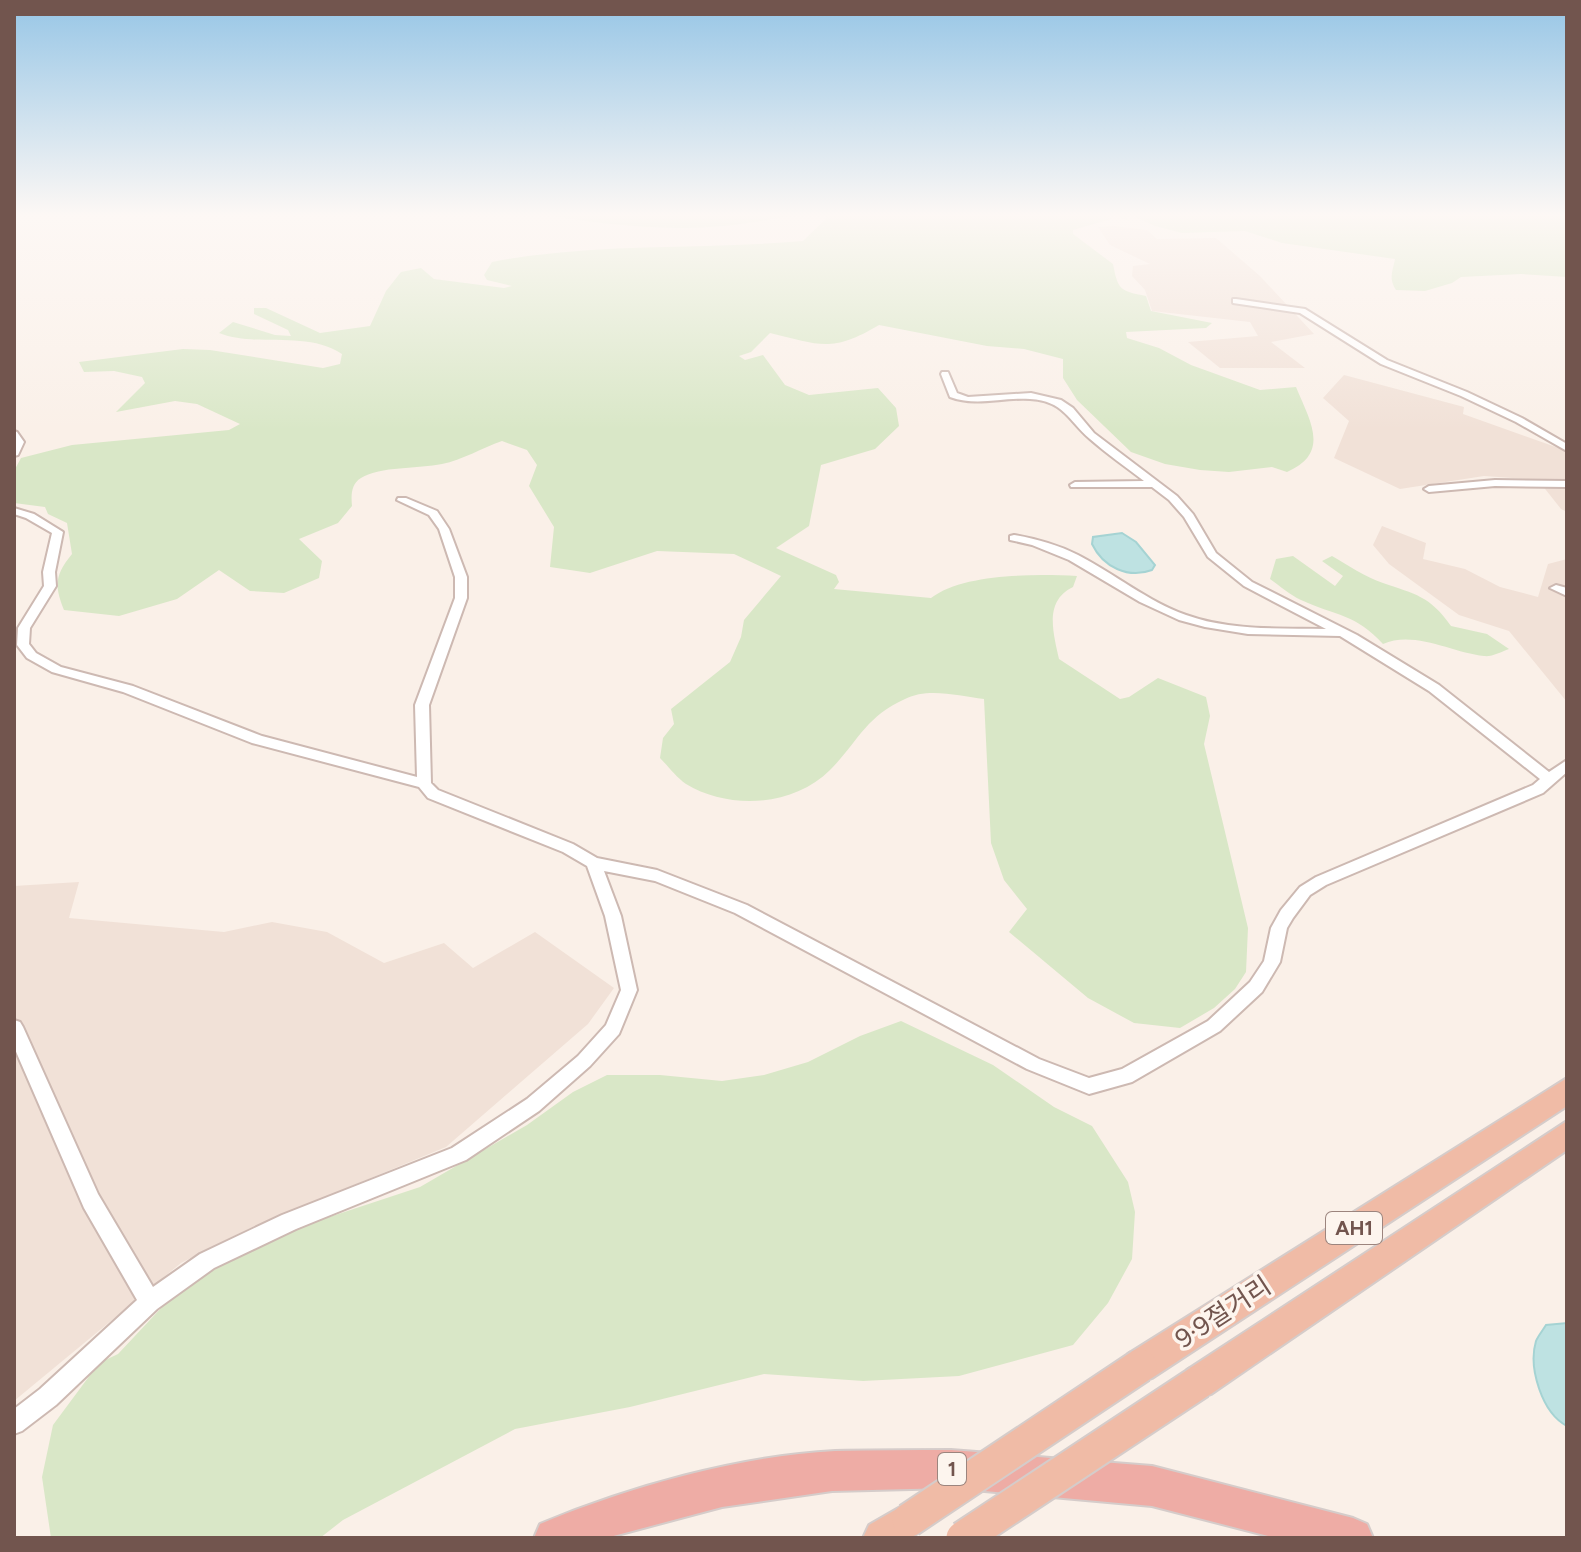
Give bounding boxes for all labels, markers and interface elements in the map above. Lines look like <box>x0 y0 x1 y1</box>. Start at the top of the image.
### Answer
road number: AH1 <box>1326 1212 1382 1244</box>
street label: 9·9절거리 <box>1169 1269 1277 1355</box>
road number: 1 <box>938 1453 966 1485</box>

